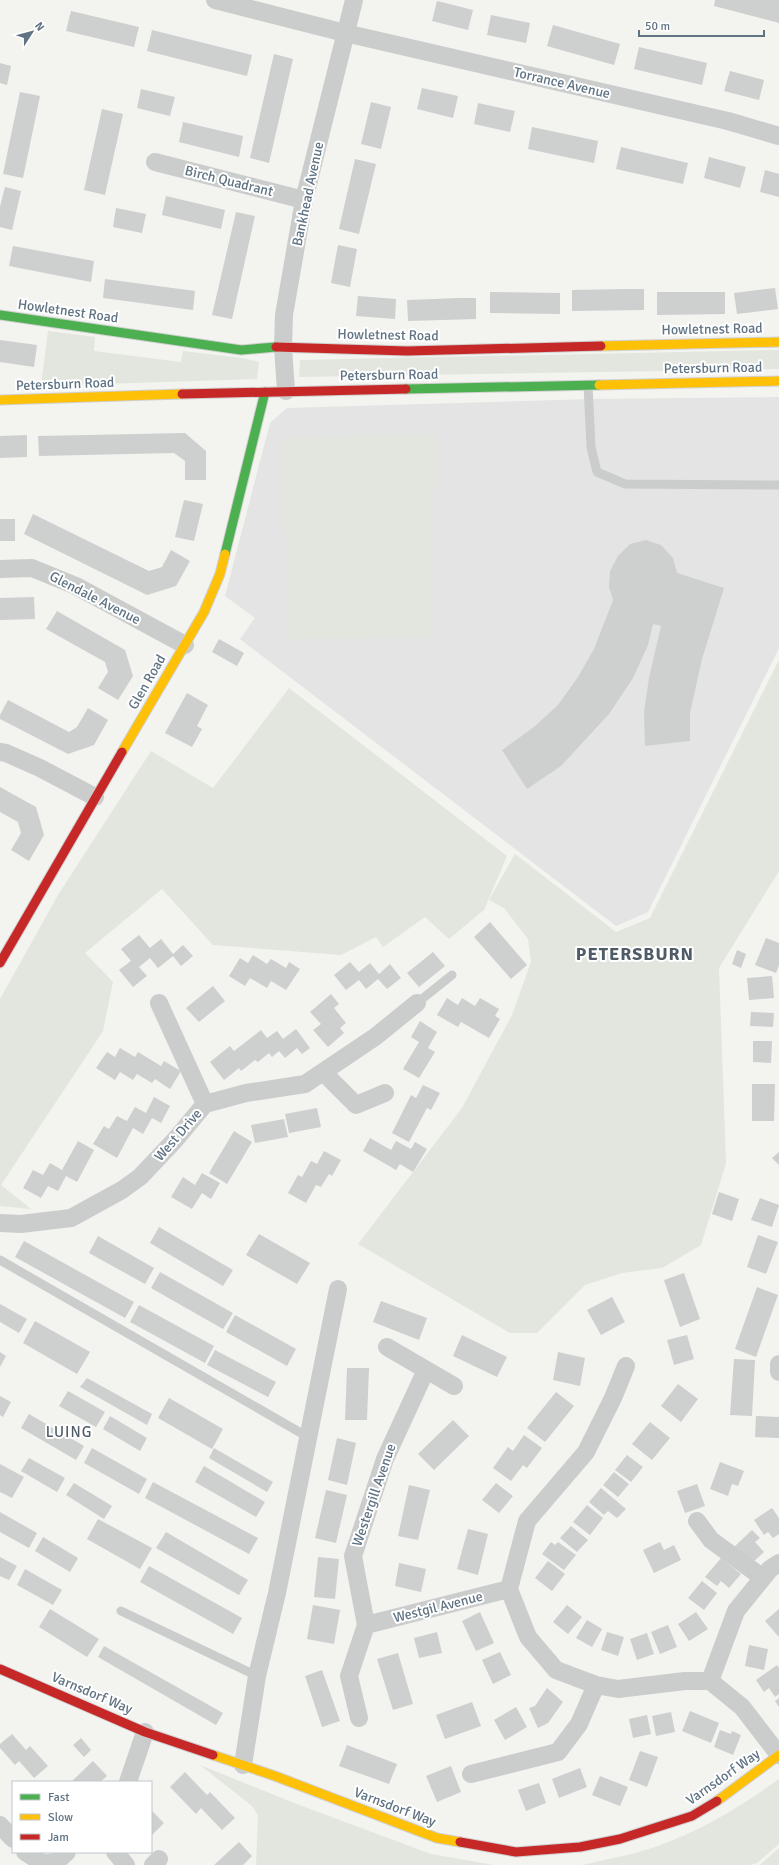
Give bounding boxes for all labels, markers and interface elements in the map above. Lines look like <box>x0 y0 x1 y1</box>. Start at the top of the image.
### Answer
north arrow <box>12 12 52 52</box>
scale bar <box>639 12 764 38</box>
text: N <box>32 19 47 33</box>
text: 50 m <box>645 19 670 34</box>
street label: Torrance Avenue <box>512 64 612 102</box>
street label: Bankhead Avenue <box>289 140 327 248</box>
street label: Birch Quadrant <box>183 162 275 200</box>
street label: Howletnest Road <box>17 296 119 326</box>
street label: Howletnest Road <box>661 320 763 338</box>
street label: Howletnest Road <box>337 326 439 344</box>
street label: Petersburn Road <box>664 359 762 377</box>
street label: Petersburn Road <box>340 366 438 384</box>
street label: Petersburn Road <box>15 374 115 394</box>
street label: Glendale Avenue <box>47 568 143 628</box>
street label: Glen Road <box>124 651 170 713</box>
district label: PETERSBURN <box>576 943 694 965</box>
street label: West Drive <box>151 1105 205 1165</box>
district label: LUING <box>46 1423 92 1441</box>
street label: Westergill Avenue <box>348 1441 400 1549</box>
street label: Westgil Avenue <box>392 1588 484 1626</box>
street label: Varnsdorf Way <box>49 1668 136 1718</box>
street label: Varnsdorf Way <box>683 1745 764 1809</box>
legend <box>12 1781 152 1853</box>
street label: Varnsdorf Way <box>352 1784 439 1831</box>
text: Fast <box>48 1790 69 1805</box>
text: Slow <box>48 1810 73 1825</box>
text: Jam <box>48 1830 69 1845</box>

